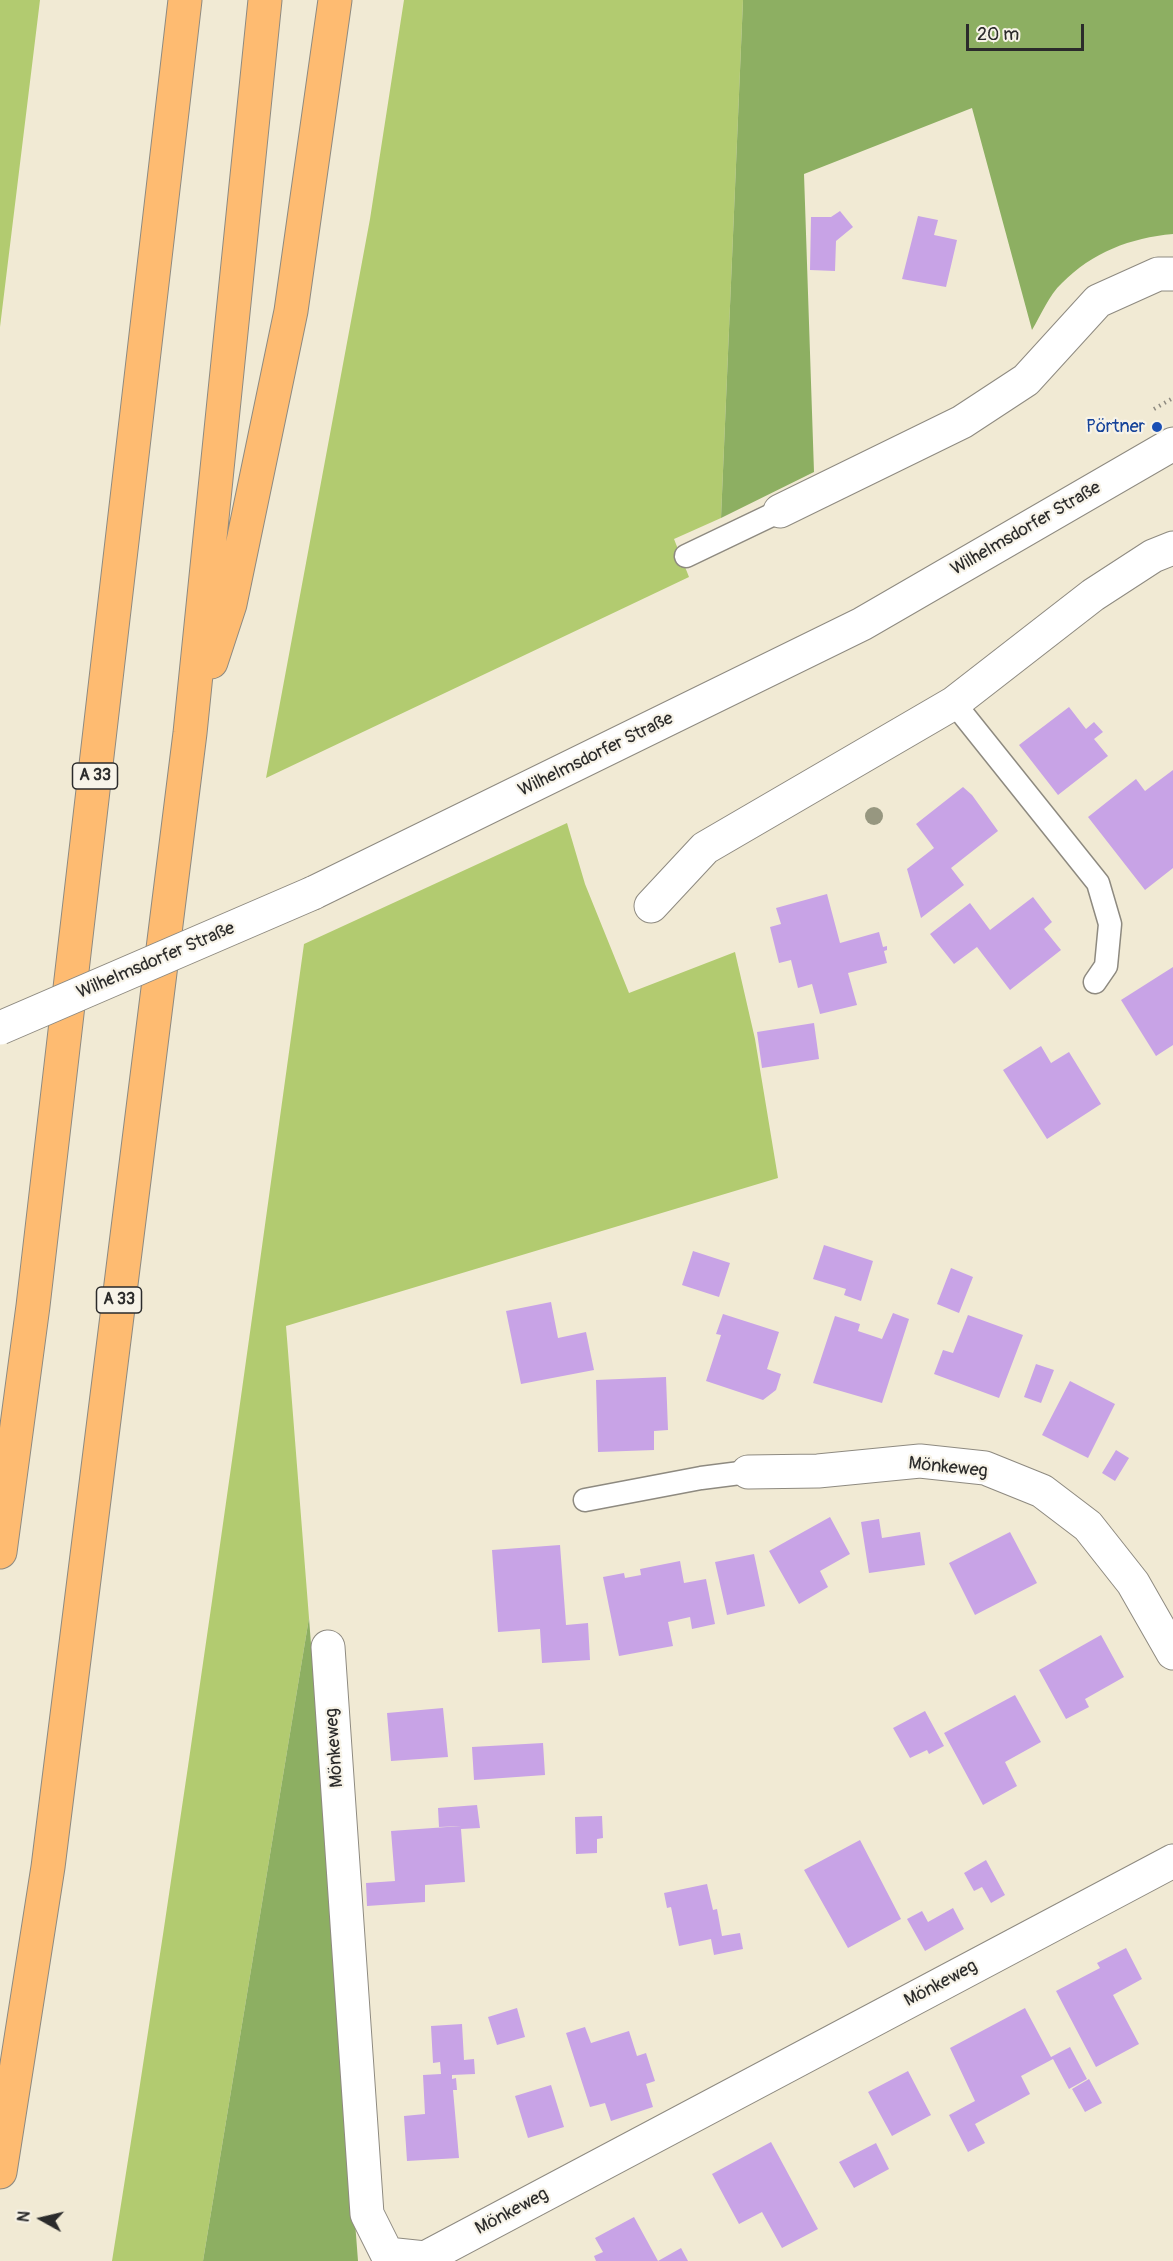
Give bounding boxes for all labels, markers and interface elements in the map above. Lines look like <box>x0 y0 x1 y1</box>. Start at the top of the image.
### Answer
scale bar <box>969 12 1088 50</box>
text: 20 m <box>977 23 1019 46</box>
place label: Pörtner <box>1086 416 1145 438</box>
marker: Pörtner <box>1150 420 1164 434</box>
street label: Wilhelmsdorfer Straße <box>947 477 1105 581</box>
street label: Wilhelmsdorfer Straße <box>515 708 677 802</box>
road number: A 33 <box>72 763 118 789</box>
street label: Wilhelmsdorfer Straße <box>74 918 238 1004</box>
road number: A 33 <box>96 1287 142 1313</box>
street label: Mönkeweg <box>907 1453 989 1483</box>
street label: Mönkeweg <box>321 1708 349 1788</box>
street label: Mönkeweg <box>901 1956 981 2012</box>
street label: Mönkeweg <box>472 2184 552 2240</box>
north arrow <box>12 2189 72 2249</box>
text: N <box>14 2210 35 2223</box>

